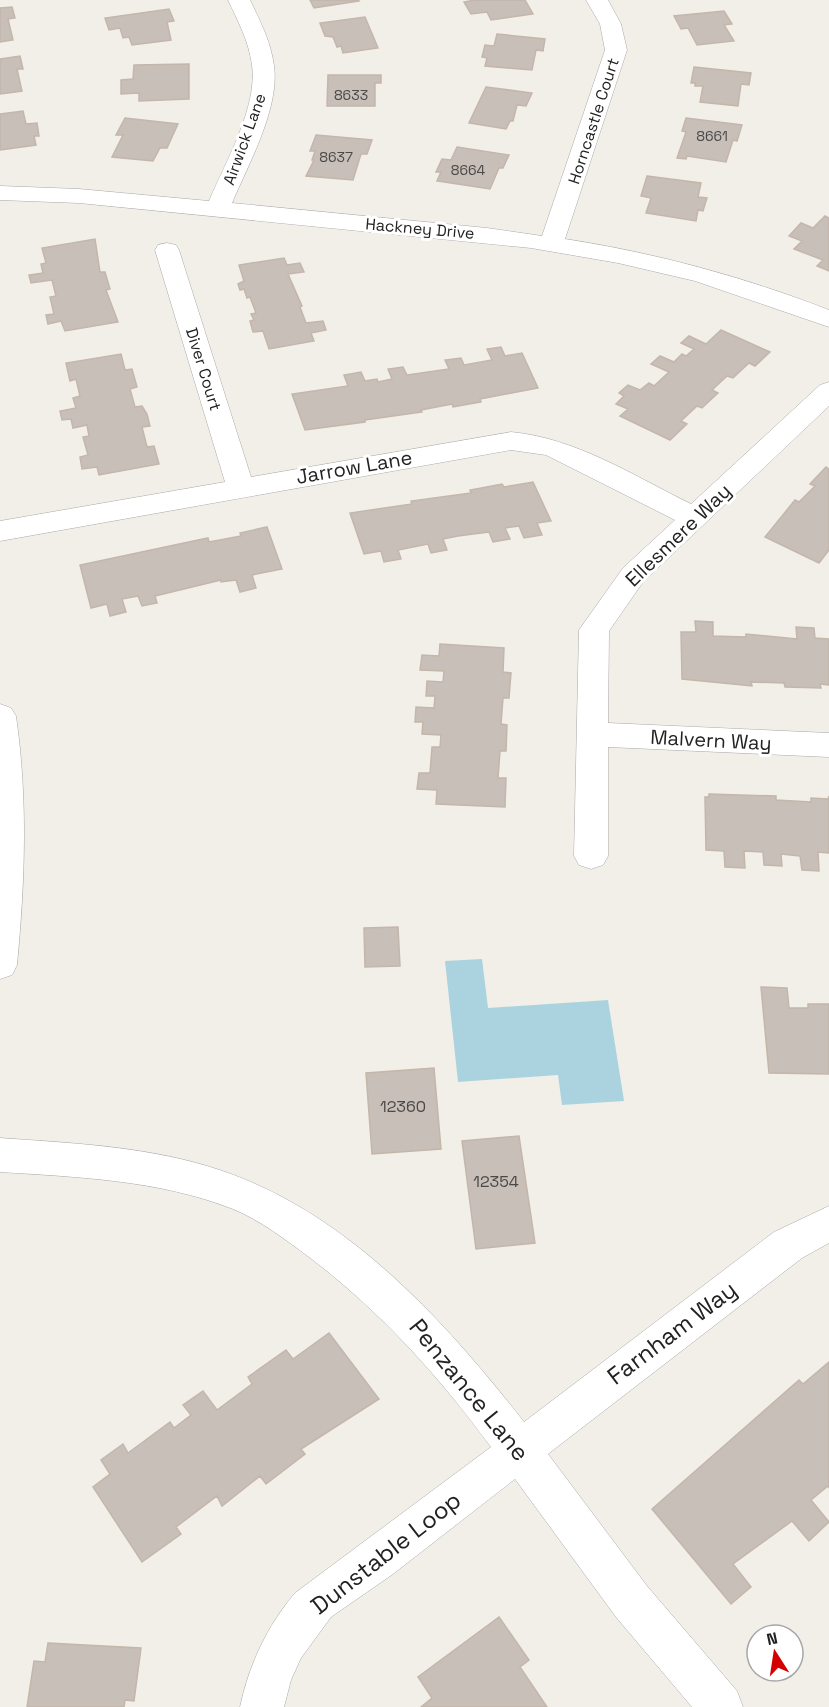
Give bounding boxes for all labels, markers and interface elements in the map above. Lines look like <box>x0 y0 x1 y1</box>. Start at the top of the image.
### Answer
street label: Horncastle Court <box>563 55 624 187</box>
house number: 8633 <box>334 86 368 104</box>
street label: Airwick Lane <box>218 90 271 188</box>
house number: 8661 <box>696 127 728 145</box>
house number: 8637 <box>319 148 353 166</box>
house number: 8664 <box>451 161 486 179</box>
street label: Hackney Drive <box>365 213 475 244</box>
street label: Diver Court <box>181 325 226 413</box>
street label: Jarrow Lane <box>294 444 414 490</box>
street label: Ellesmere Way <box>620 478 736 592</box>
street label: Malvern Way <box>650 724 772 756</box>
house number: 12360 <box>380 1096 426 1117</box>
house number: 12354 <box>473 1171 519 1192</box>
street label: Farnham Way <box>601 1274 743 1391</box>
street label: Penzance Lane <box>402 1312 536 1467</box>
street label: Dunstable Loop <box>304 1484 467 1621</box>
north arrow <box>745 1623 805 1683</box>
text: N <box>765 1627 779 1650</box>

